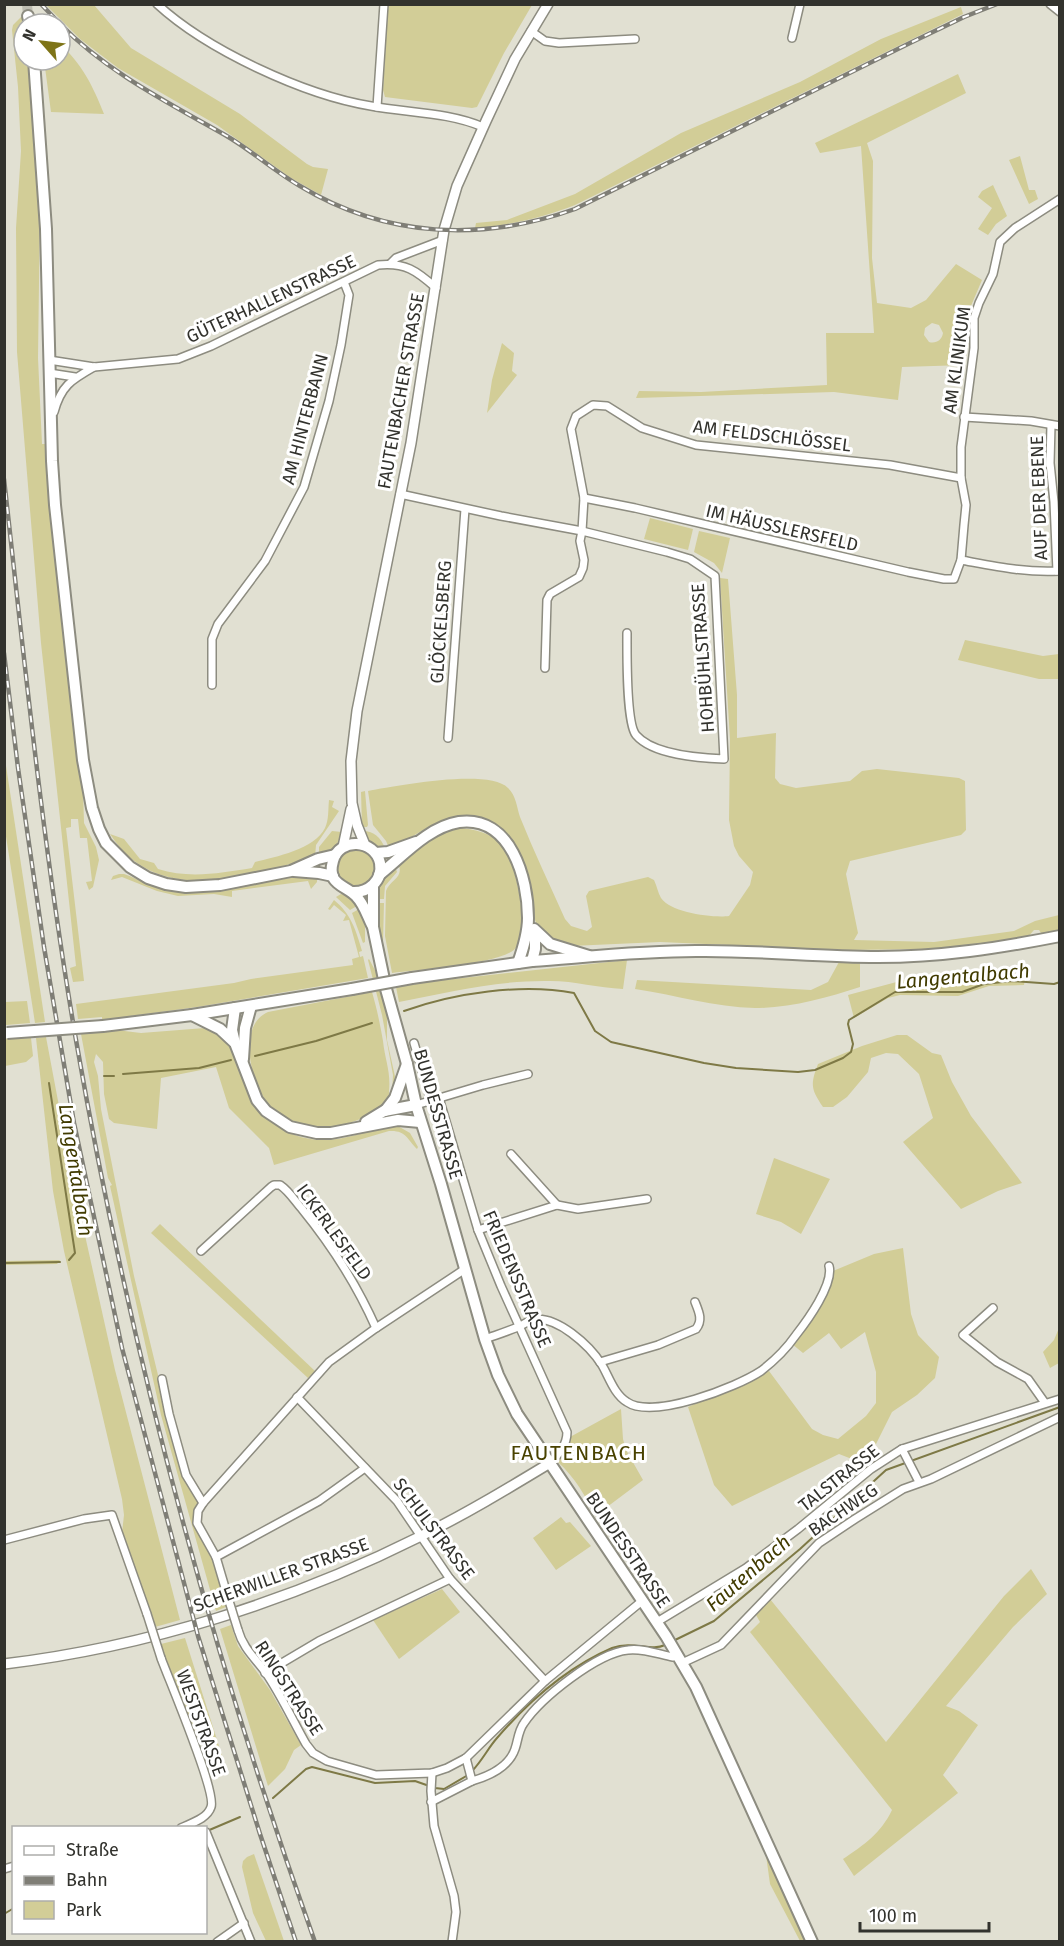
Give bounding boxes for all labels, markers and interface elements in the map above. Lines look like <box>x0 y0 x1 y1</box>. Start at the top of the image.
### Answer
north arrow <box>12 12 72 72</box>
text: N <box>18 26 40 44</box>
street label: GÜTERHALLENSTRASSE <box>183 250 359 348</box>
street label: FAUTENBACHER STRASSE <box>373 291 429 491</box>
street label: AM KLINIKUM <box>939 305 975 415</box>
street label: AM HINTERBANN <box>277 351 333 487</box>
street label: AM FELDSCHLÖSSEL <box>692 415 852 457</box>
street label: AUF DER EBENE <box>1026 435 1052 561</box>
street label: IM HÄUSSLERSFELD <box>704 500 860 556</box>
street label: GLÖCKELSBERG <box>426 560 456 684</box>
street label: HOHBÜHLSTRASSE <box>687 583 719 733</box>
water label: Langentalbach <box>895 958 1031 994</box>
street label: BUNDESSTRASSE <box>409 1046 467 1182</box>
water label: Langentalbach <box>54 1102 98 1238</box>
street label: ICKERLESFELD <box>292 1180 376 1284</box>
street label: FRIEDENSSTRASSE <box>478 1207 556 1351</box>
district label: FAUTENBACH <box>511 1440 647 1466</box>
street label: TALSTRASSE <box>794 1440 884 1516</box>
street label: SCHULSTRASSE <box>389 1474 479 1584</box>
street label: BACHWEG <box>804 1479 882 1541</box>
street label: BUNDESSTRASSE <box>581 1488 675 1612</box>
water label: Fautenbach <box>701 1530 795 1616</box>
street label: SCHERWILLER STRASSE <box>190 1533 372 1617</box>
street label: RINGSTRASSE <box>250 1636 328 1740</box>
street label: WESTSTRASSE <box>172 1667 230 1779</box>
legend <box>12 1826 207 1934</box>
text: Straße <box>66 1839 119 1861</box>
text: Bahn <box>66 1869 108 1891</box>
scale bar <box>860 1895 989 1933</box>
text: Park <box>66 1899 102 1921</box>
text: 100 m <box>869 1905 917 1927</box>

